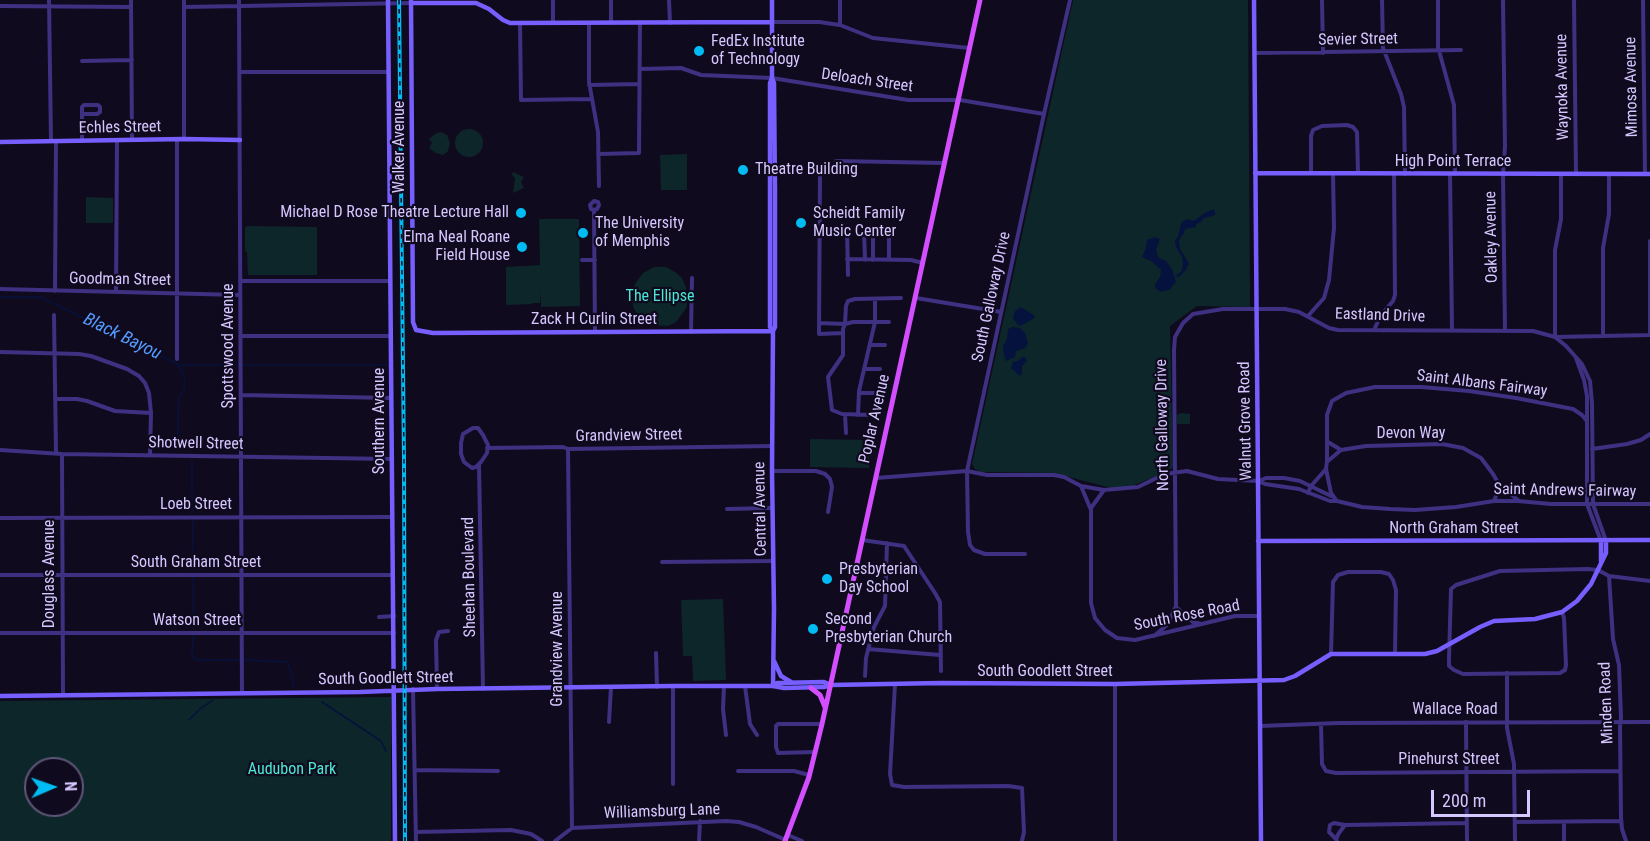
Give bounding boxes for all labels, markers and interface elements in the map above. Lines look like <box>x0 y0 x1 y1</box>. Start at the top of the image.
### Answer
street label: Sevier Street <box>1318 30 1398 50</box>
place label: FedEx Institute of Technology <box>711 32 805 70</box>
street label: Waynoka Avenue <box>1552 34 1574 140</box>
street label: Mimosa Avenue <box>1622 37 1642 137</box>
marker: FedEx Institute of Technology <box>692 44 706 58</box>
street label: Deloach Street <box>820 65 914 97</box>
street label: Walker Avenue <box>390 101 410 193</box>
street label: Echles Street <box>79 118 161 138</box>
street label: High Point Terrace <box>1395 152 1511 172</box>
place label: Theatre Building <box>755 160 858 180</box>
marker: Theatre Building <box>736 163 750 177</box>
street label: Oakley Avenue <box>1482 191 1502 283</box>
place label: Michael D Rose Theatre Lecture Hall <box>280 203 509 223</box>
place label: Scheidt Family Music Center <box>813 204 905 242</box>
marker: Michael D Rose Theatre Lecture Hall <box>514 206 528 220</box>
place label: The University of Memphis <box>595 214 684 252</box>
marker: Scheidt Family Music Center <box>794 216 808 230</box>
marker: The University of Memphis <box>576 226 590 240</box>
place label: Elma Neal Roane Field House <box>403 228 510 266</box>
street label: South Galloway Drive <box>969 230 1015 364</box>
marker: Elma Neal Roane Field House <box>515 240 529 254</box>
street label: Goodman Street <box>69 270 171 290</box>
street label: Spottswood Avenue <box>219 283 239 409</box>
park label: The Ellipse <box>626 287 694 307</box>
street label: Eastland Drive <box>1335 305 1425 327</box>
water label: Black Bayou <box>80 309 164 365</box>
street label: Zack H Curlin Street <box>531 310 657 330</box>
street label: North Galloway Drive <box>1152 359 1174 491</box>
street label: Walnut Grove Road <box>1235 361 1257 481</box>
street label: Saint Albans Fairway <box>1416 366 1548 402</box>
street label: Southern Avenue <box>370 368 390 474</box>
street label: Poplar Avenue <box>855 373 895 465</box>
street label: Devon Way <box>1377 424 1445 444</box>
street label: Grandview Street <box>575 425 683 447</box>
street label: Shotwell Street <box>148 434 244 454</box>
street label: Central Avenue <box>751 461 771 557</box>
street label: Saint Andrews Fairway <box>1494 480 1636 502</box>
street label: Loeb Street <box>160 495 232 515</box>
street label: Sheehan Boulevard <box>459 517 481 637</box>
street label: North Graham Street <box>1389 519 1519 539</box>
street label: Douglass Avenue <box>40 520 60 628</box>
street label: South Graham Street <box>131 553 261 573</box>
place label: Presbyterian Day School <box>839 560 918 598</box>
marker: Presbyterian Day School <box>820 572 834 586</box>
street label: Grandview Avenue <box>548 591 568 707</box>
street label: South Rose Road <box>1132 596 1242 636</box>
place label: Second Presbyterian Church <box>825 610 952 648</box>
street label: Watson Street <box>153 611 241 631</box>
marker: Second Presbyterian Church <box>806 622 820 636</box>
street label: Minden Road <box>1596 661 1618 745</box>
street label: South Goodlett Street <box>977 662 1113 682</box>
street label: South Goodlett Street <box>318 668 454 690</box>
street label: Wallace Road <box>1412 700 1498 720</box>
street label: Pinehurst Street <box>1398 750 1500 770</box>
north arrow <box>24 757 84 817</box>
park label: Audubon Park <box>248 760 336 780</box>
scale bar <box>1434 778 1533 816</box>
text: N <box>61 781 80 792</box>
text: 200 m <box>1442 790 1486 811</box>
street label: Williamsburg Lane <box>604 800 720 824</box>

